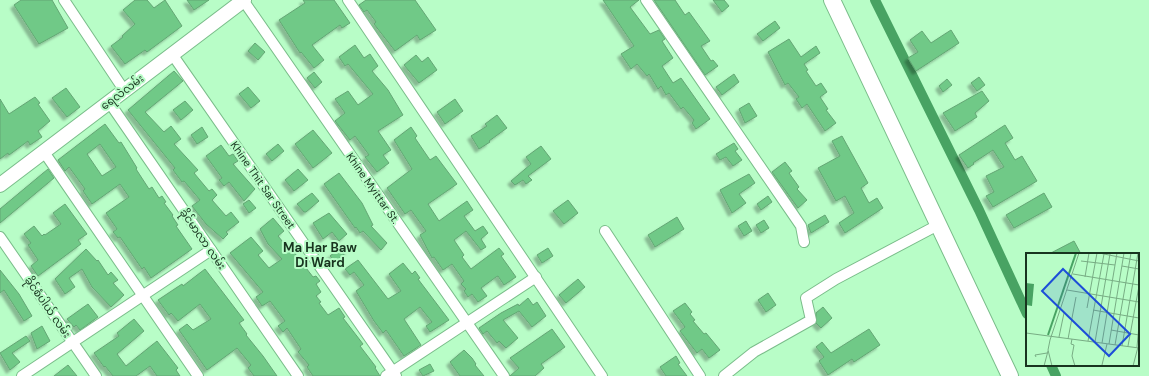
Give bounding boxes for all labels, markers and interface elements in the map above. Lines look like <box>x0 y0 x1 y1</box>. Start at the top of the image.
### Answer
street label: ရေလဲလမ်း <box>98 71 148 114</box>
street label: Khine Thit Sar Street <box>227 138 299 232</box>
street label: Khine Myittar St. <box>343 150 403 226</box>
street label: ခိုင်မာလာ လမ်း <box>175 206 229 273</box>
district label: Ma Har Baw Di Ward <box>283 239 357 271</box>
inset map <box>1026 253 1139 366</box>
street label: ခိုင်စံပါယ် လမ်း <box>20 274 74 342</box>

